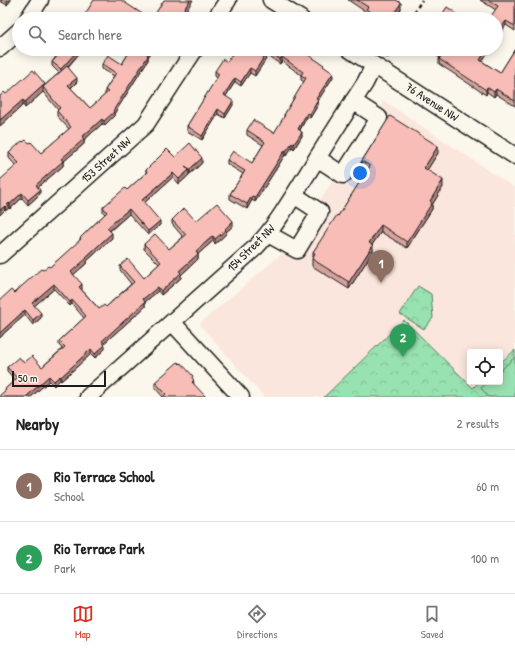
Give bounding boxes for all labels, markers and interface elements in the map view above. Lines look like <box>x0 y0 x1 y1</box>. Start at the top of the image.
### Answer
search box <box>12 12 503 56</box>
icon: search <box>26 23 48 45</box>
text: Search here <box>58 24 122 45</box>
street label: 76 Avenue NW <box>402 78 463 126</box>
street label: 153 Street NW <box>77 132 135 187</box>
your location <box>350 163 370 183</box>
street label: 154 Street NW <box>223 220 279 275</box>
pin: 1 <box>368 250 394 283</box>
pin: 2 <box>390 324 416 357</box>
map controls <box>467 349 503 385</box>
button: locate <box>467 349 503 385</box>
scale bar <box>12 369 106 388</box>
text: 50 m <box>18 371 38 385</box>
text: Nearby <box>16 412 59 435</box>
text: 2 results <box>457 414 499 432</box>
text: Rio Terrace School <box>54 466 154 487</box>
text: 1 <box>27 477 31 495</box>
text: 60 m <box>476 477 499 495</box>
text: School <box>54 487 84 505</box>
text: Rio Terrace Park <box>54 538 144 559</box>
text: 2 <box>26 549 32 567</box>
text: 100 m <box>471 549 499 567</box>
text: Park <box>54 559 76 577</box>
tab: Map <box>72 603 94 641</box>
tab: Directions <box>237 603 278 641</box>
tab: Saved <box>421 603 443 641</box>

